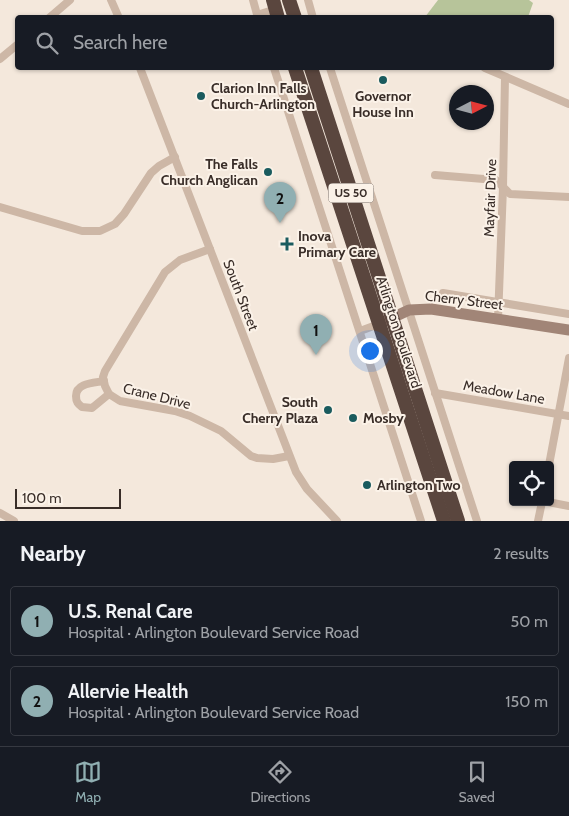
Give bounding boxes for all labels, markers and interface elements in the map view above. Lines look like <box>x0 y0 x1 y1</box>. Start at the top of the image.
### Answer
search box <box>15 15 554 70</box>
icon: search <box>33 29 61 57</box>
text: Search here <box>73 31 167 54</box>
marker: Governor House Inn <box>377 74 389 86</box>
place label: Clarion Inn Falls Church-Arlington <box>211 79 315 113</box>
north arrow <box>449 85 494 130</box>
place label: Governor House Inn <box>352 87 414 121</box>
marker: Clarion Inn Falls Church-Arlington <box>195 90 207 102</box>
place label: The Falls Church Anglican <box>161 155 258 189</box>
street label: Mayfair Drive <box>480 159 500 237</box>
marker: The Falls Church Anglican <box>262 166 274 178</box>
pin: 2 <box>264 182 296 223</box>
road number: US 50 <box>328 184 374 202</box>
place label: Inova Primary Care <box>298 227 376 261</box>
marker: Inova Primary Care <box>280 237 294 251</box>
street label: South Street <box>219 257 263 333</box>
street label: Arlington Boulevard <box>372 274 426 390</box>
street label: Cherry Street <box>424 286 504 314</box>
pin: 1 <box>300 314 332 355</box>
your location <box>357 338 383 364</box>
street label: Meadow Lane <box>462 376 546 408</box>
street label: Crane Drive <box>121 379 193 413</box>
place label: South Cherry Plaza <box>242 393 318 427</box>
marker: South Cherry Plaza <box>322 404 334 416</box>
place label: Mosby <box>363 409 404 427</box>
marker: Mosby <box>347 412 359 424</box>
map controls <box>509 461 554 506</box>
button: locate <box>509 461 554 506</box>
place label: Arlington Two <box>377 476 461 494</box>
marker: Arlington Two <box>361 479 373 491</box>
scale bar <box>15 486 121 509</box>
text: 100 m <box>22 489 62 507</box>
text: Nearby <box>20 541 86 566</box>
text: 2 results <box>493 544 549 563</box>
text: U.S. Renal Care <box>68 600 193 623</box>
text: 1 <box>34 612 40 631</box>
text: 50 m <box>511 612 548 631</box>
text: Hospital · Arlington Boulevard Service Road <box>68 623 359 642</box>
text: Allervie Health <box>68 680 188 703</box>
text: 2 <box>33 692 41 711</box>
text: 150 m <box>505 692 548 711</box>
text: Hospital · Arlington Boulevard Service Road <box>68 703 359 722</box>
tab: Map <box>74 758 102 806</box>
tab: Directions <box>250 758 310 806</box>
tab: Saved <box>458 758 495 806</box>

